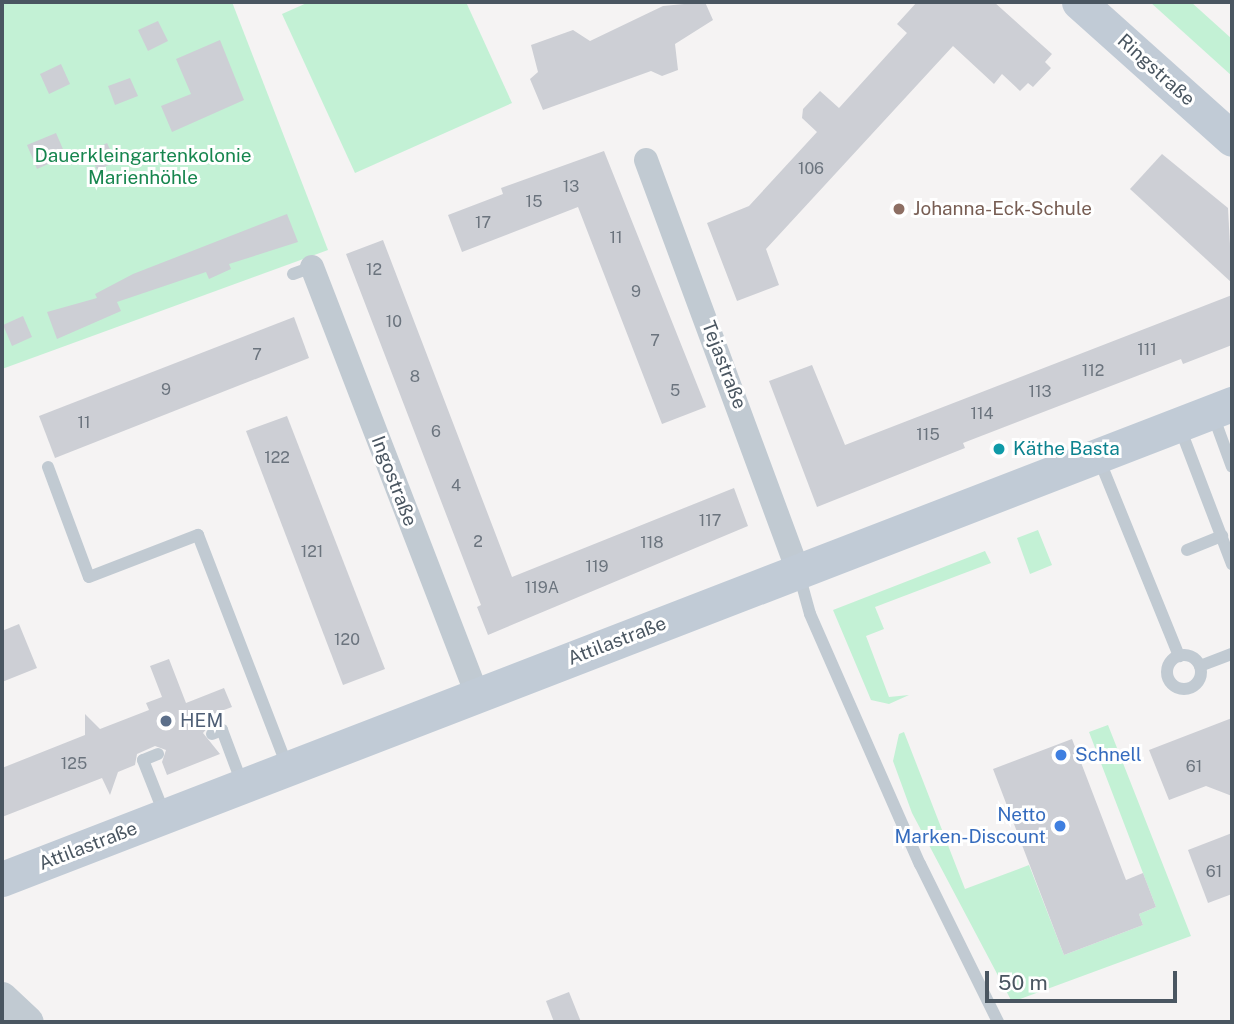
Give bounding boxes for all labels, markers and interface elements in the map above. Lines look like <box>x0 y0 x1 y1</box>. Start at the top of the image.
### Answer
street label: Ringstraße <box>1113 29 1199 111</box>
park label: Dauerkleingartenkolonie Marienhöhle <box>35 145 251 189</box>
house number: 106 <box>798 159 824 179</box>
house number: 13 <box>563 177 579 197</box>
house number: 15 <box>526 192 542 212</box>
place label: Johanna-Eck-Schule <box>913 198 1092 220</box>
marker: Johanna-Eck-Schule <box>891 201 907 217</box>
house number: 17 <box>475 213 491 233</box>
house number: 11 <box>609 228 623 248</box>
house number: 12 <box>366 260 382 280</box>
house number: 9 <box>631 282 641 302</box>
house number: 10 <box>386 312 402 332</box>
street label: Tejastraße <box>697 318 751 412</box>
house number: 7 <box>650 331 660 351</box>
house number: 111 <box>1137 340 1157 360</box>
house number: 7 <box>252 345 262 365</box>
house number: 112 <box>1082 361 1104 381</box>
house number: 8 <box>410 367 420 387</box>
house number: 9 <box>161 380 171 400</box>
house number: 5 <box>670 381 680 401</box>
house number: 113 <box>1028 382 1052 402</box>
house number: 114 <box>970 404 994 424</box>
house number: 11 <box>77 413 91 433</box>
house number: 6 <box>431 422 441 442</box>
house number: 115 <box>916 425 940 445</box>
street label: Ingostraße <box>366 433 422 529</box>
place label: Käthe Basta <box>1013 438 1120 460</box>
marker: Käthe Basta <box>991 441 1007 457</box>
house number: 122 <box>264 448 290 468</box>
house number: 4 <box>451 476 461 496</box>
house number: 117 <box>699 511 721 531</box>
house number: 2 <box>473 532 483 552</box>
house number: 118 <box>640 533 664 553</box>
house number: 121 <box>301 542 323 562</box>
house number: 119 <box>585 557 609 577</box>
house number: 119A <box>525 578 559 598</box>
street label: Attilastraße <box>565 612 669 670</box>
house number: 120 <box>334 630 360 650</box>
place label: HEM <box>180 710 223 732</box>
marker: HEM <box>158 713 174 729</box>
place label: Schnell <box>1075 744 1142 766</box>
marker: Schnell <box>1053 747 1069 763</box>
house number: 125 <box>61 754 87 774</box>
house number: 61 <box>1186 757 1202 777</box>
place label: Netto Marken-Discount <box>895 804 1046 848</box>
street label: Attilastraße <box>36 817 140 875</box>
marker: Netto Marken-Discount <box>1052 818 1068 834</box>
house number: 61 <box>1206 862 1222 882</box>
scale bar <box>989 958 1182 1002</box>
text: 50 m <box>998 970 1048 995</box>

